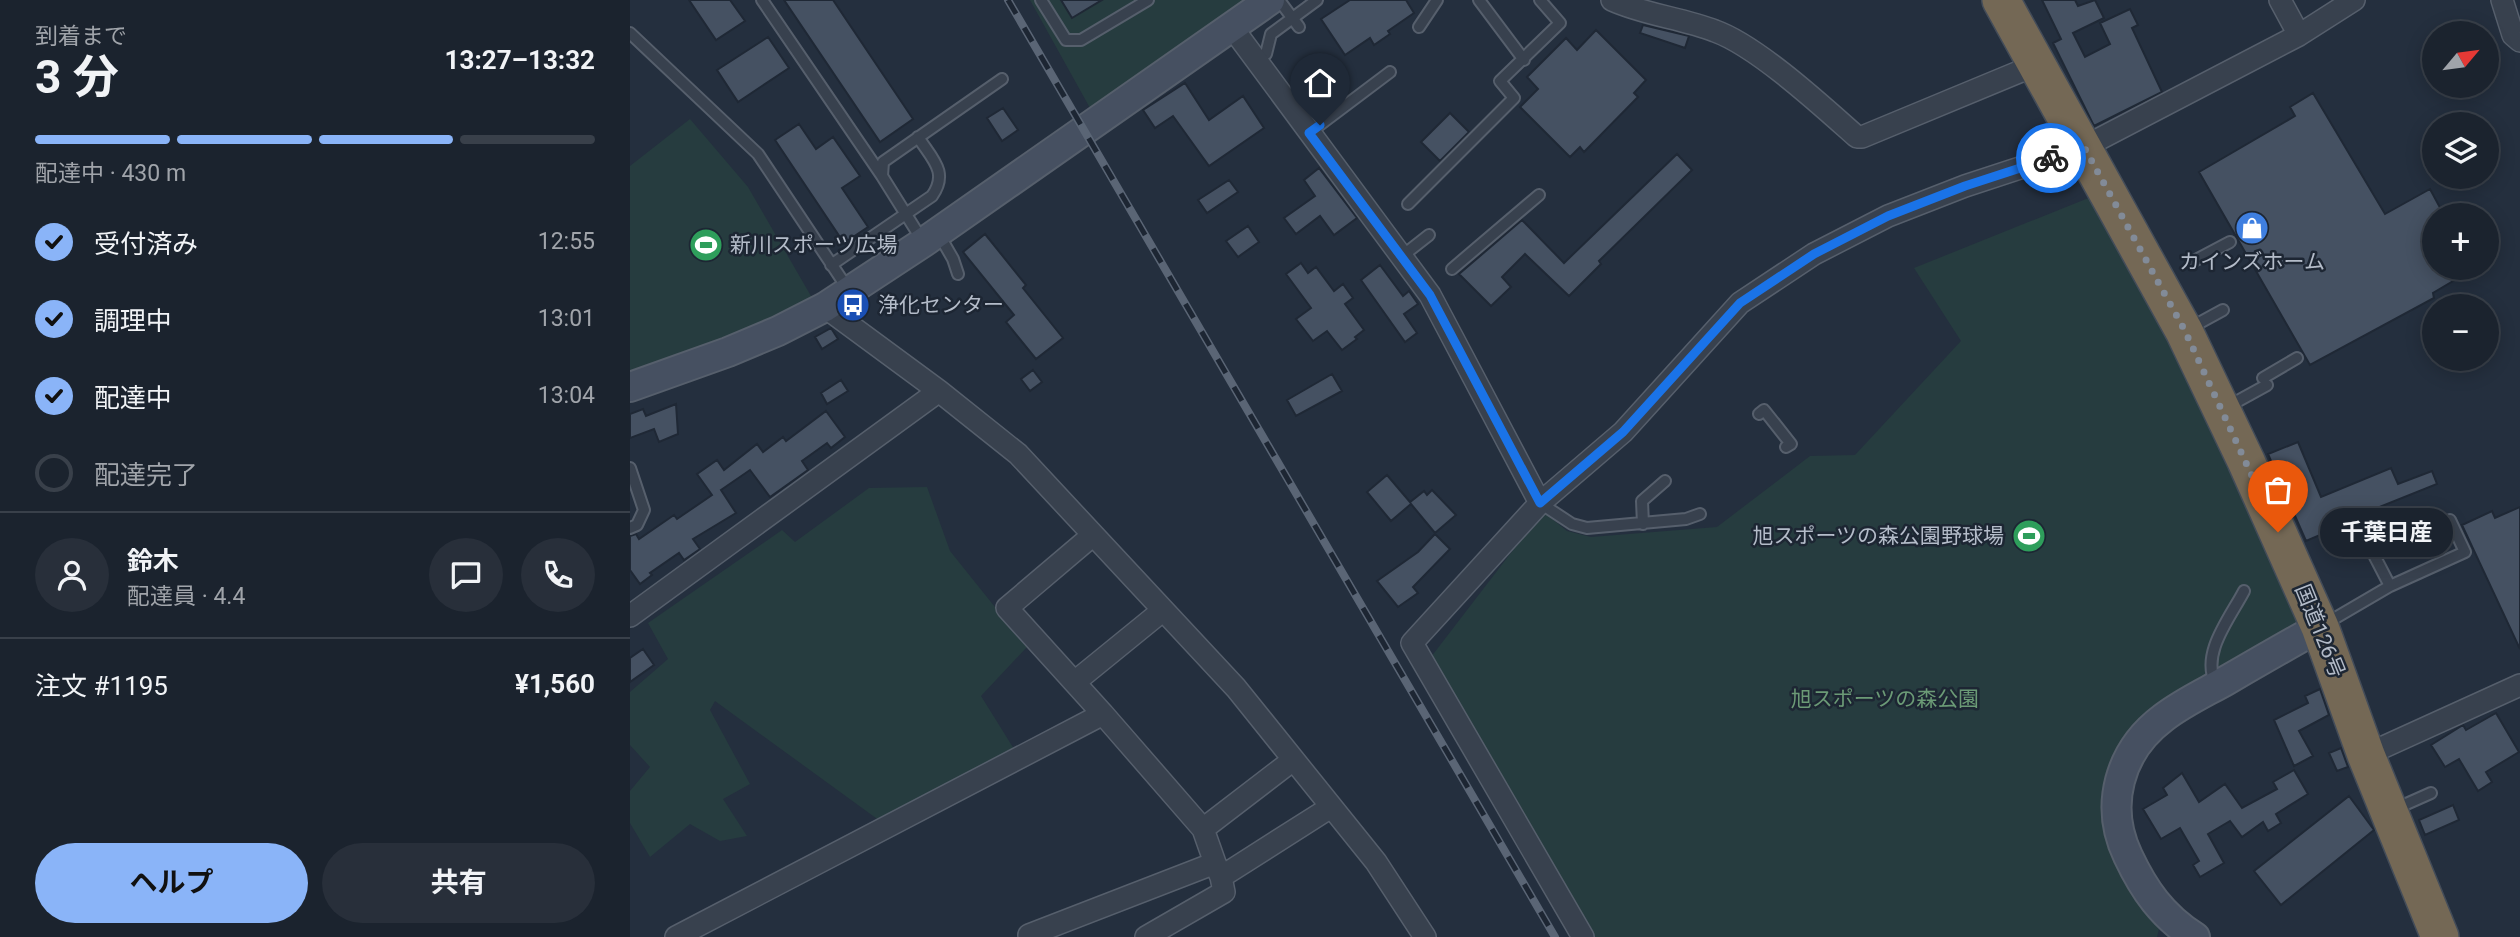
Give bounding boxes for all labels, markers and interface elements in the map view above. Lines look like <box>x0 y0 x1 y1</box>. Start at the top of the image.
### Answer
north arrow <box>2422 21 2499 98</box>
map controls <box>2422 21 2499 371</box>
text: 到着まで <box>35 23 127 50</box>
text: 13:27–13:32 <box>445 45 595 75</box>
text: 3 分 <box>35 50 119 104</box>
pin <box>1290 53 1350 125</box>
icon: home <box>1301 64 1339 102</box>
button: layers <box>2422 112 2499 189</box>
courier <box>2016 123 2086 193</box>
icon: bike <box>2032 139 2070 177</box>
text: 配達中 · 430 m <box>35 160 186 187</box>
button: + <box>2422 203 2499 280</box>
shop icon: カインズホーム <box>2233 209 2271 247</box>
icon: check <box>35 223 73 261</box>
sports icon: 新川スポーツ広場 <box>687 226 725 264</box>
text: 12:55 <box>538 228 595 255</box>
text: 受付済み <box>94 229 198 259</box>
place label: 新川スポーツ広場 <box>730 233 898 257</box>
place label: カインズホーム <box>2179 250 2325 274</box>
bus stop icon: 浄化センター <box>834 286 872 324</box>
place label: 浄化センター <box>878 293 1004 317</box>
button: − <box>2422 294 2499 371</box>
icon: check <box>35 300 73 338</box>
text: 13:01 <box>538 305 595 332</box>
text: 調理中 <box>94 306 172 336</box>
icon: check <box>35 377 73 415</box>
text: 13:04 <box>538 382 595 409</box>
text: 配達中 <box>94 383 172 413</box>
text: 配達完了 <box>94 460 198 490</box>
pin <box>2248 460 2308 532</box>
icon: bag <box>2259 471 2297 509</box>
callout: 千葉日産 <box>2320 508 2453 556</box>
sports icon: 旭スポーツの森公園野球場 <box>2010 517 2048 555</box>
text: 千葉日産 <box>2341 519 2433 546</box>
place label: 旭スポーツの森公園野球場 <box>1752 524 2004 548</box>
button: person <box>35 538 109 612</box>
button: chat <box>429 538 503 612</box>
button: phone <box>521 538 595 612</box>
text: 鈴木 <box>127 546 179 576</box>
street label: 国道126号 <box>2290 581 2350 681</box>
text: 配達員 · 4.4 <box>127 583 245 610</box>
text: ¥1,560 <box>515 669 595 699</box>
text: 注文 #1195 <box>35 671 168 701</box>
park label: 旭スポーツの森公園 <box>1791 687 1979 711</box>
button: ヘルプ <box>35 843 308 923</box>
button: 共有 <box>322 843 595 923</box>

